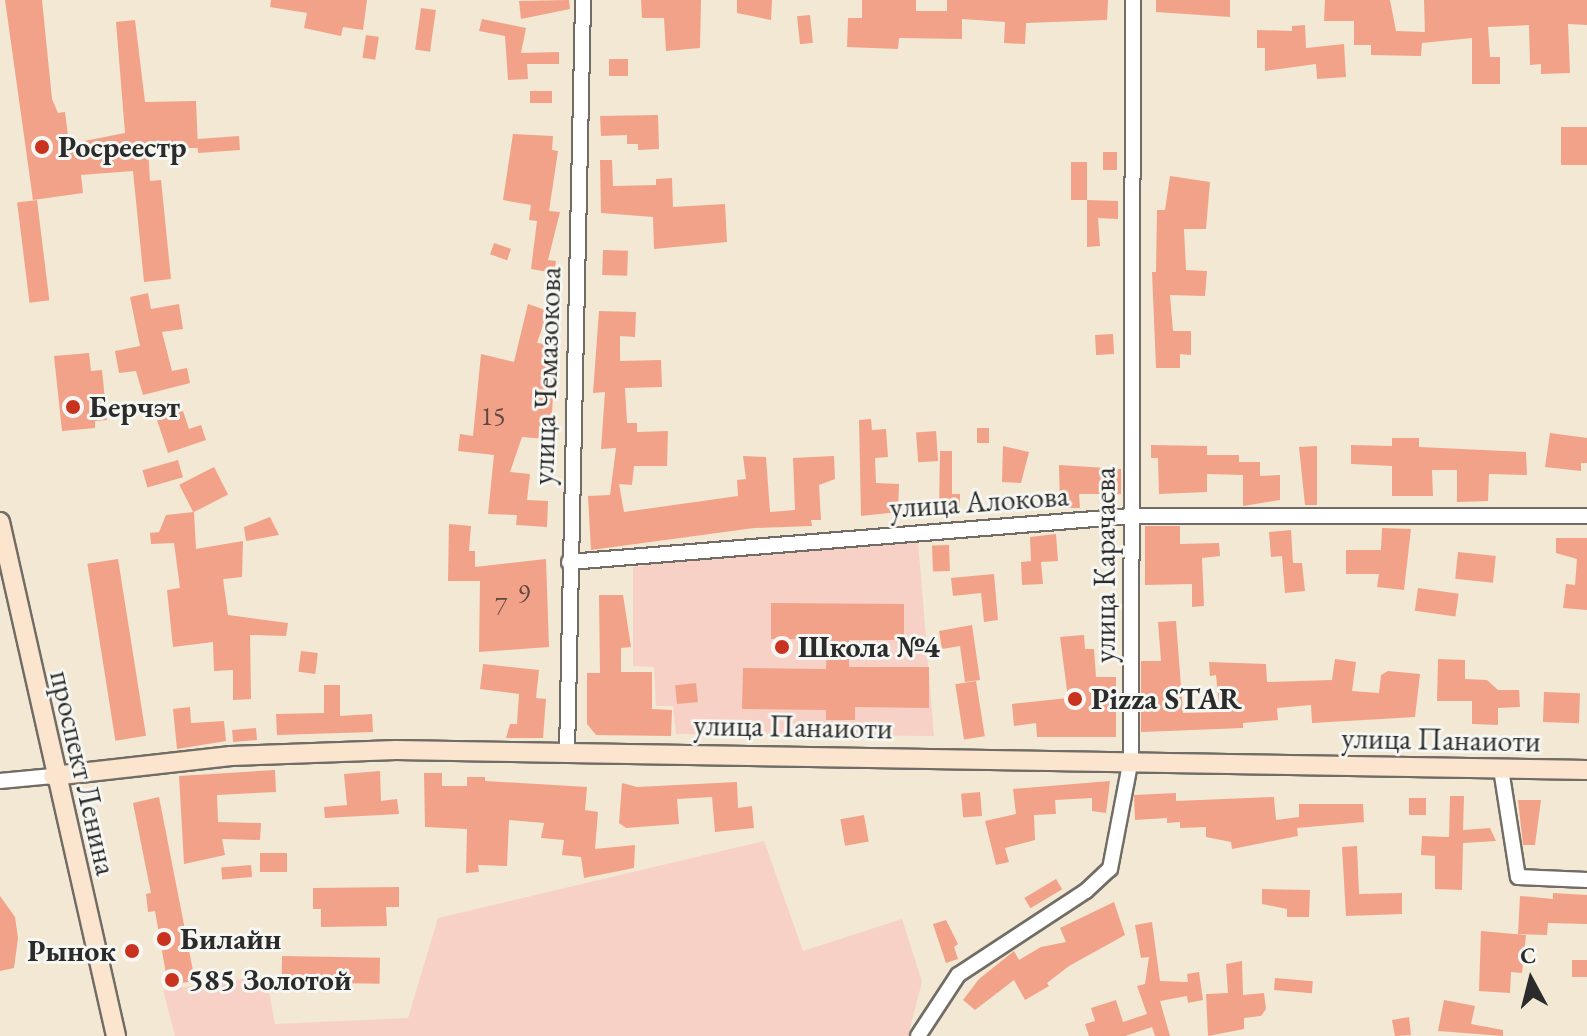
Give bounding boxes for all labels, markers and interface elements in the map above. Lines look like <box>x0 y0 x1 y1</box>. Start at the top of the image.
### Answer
place label: Росреестр <box>58 129 186 165</box>
marker: Росреестр <box>33 138 51 156</box>
street label: улица Чемазокова <box>525 266 569 486</box>
place label: Берчэт <box>89 389 180 425</box>
marker: Берчэт <box>64 398 82 416</box>
house number: 15 <box>481 401 505 433</box>
street label: улица Карачаева <box>1087 467 1123 663</box>
street label: улица Алокова <box>888 478 1070 526</box>
house number: 9 <box>518 579 530 611</box>
house number: 7 <box>495 591 507 623</box>
place label: Школа №4 <box>798 629 940 665</box>
marker: Школа №4 <box>773 638 791 656</box>
street label: проспект Ленина <box>42 667 124 879</box>
place label: Pizza STAR <box>1091 681 1242 717</box>
marker: Pizza STAR <box>1066 690 1084 708</box>
street label: улица Панаиоти <box>693 707 893 747</box>
street label: улица Панаиоти <box>1341 720 1541 760</box>
place label: Билайн <box>180 921 281 957</box>
marker: Билайн <box>155 930 173 948</box>
place label: Рынок <box>27 933 116 969</box>
north arrow <box>1491 940 1571 1020</box>
text: С <box>1518 940 1538 971</box>
marker: Рынок <box>123 942 141 960</box>
place label: 585 Золотой <box>188 962 352 998</box>
marker: 585 Золотой <box>163 971 181 989</box>

